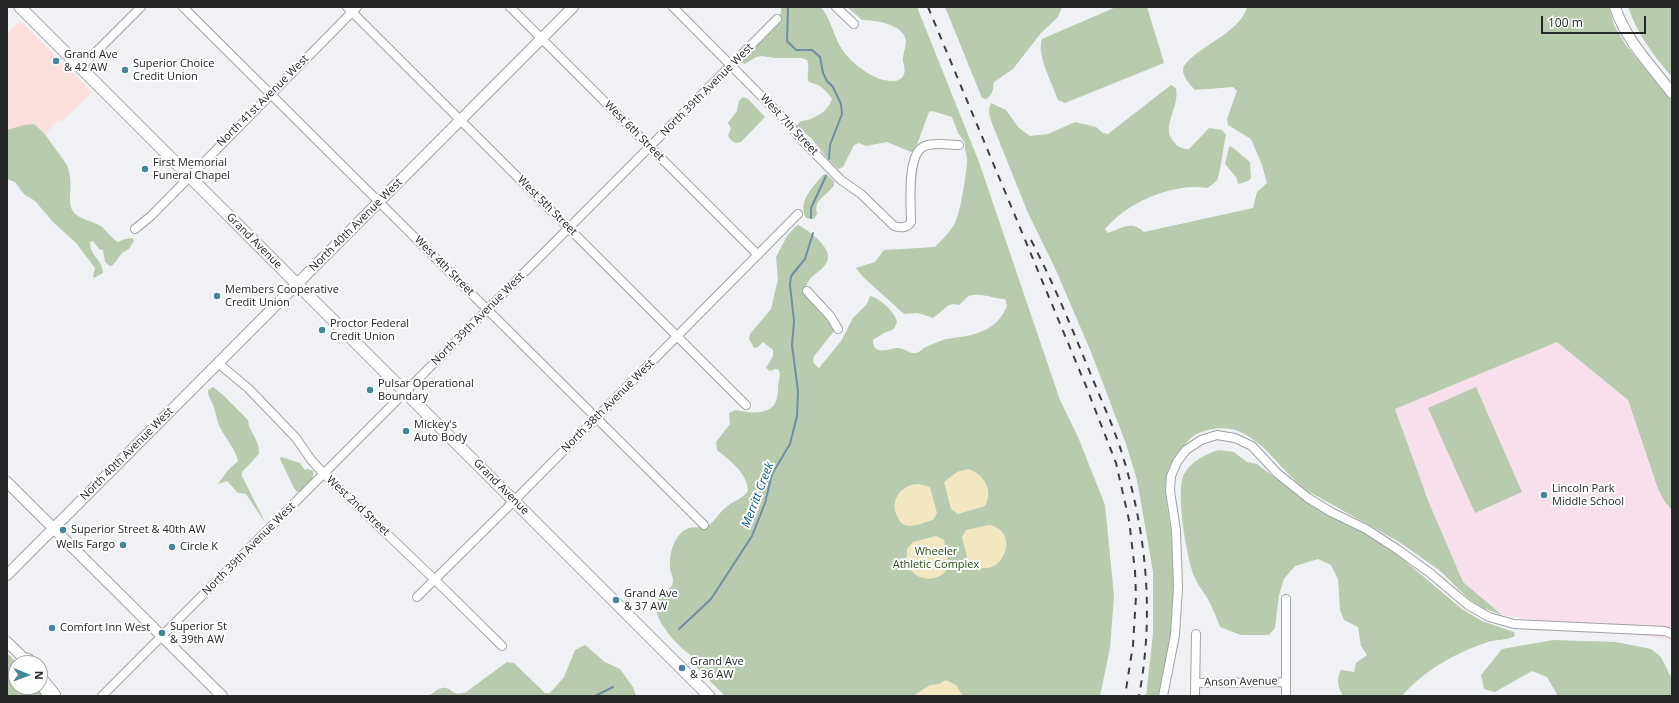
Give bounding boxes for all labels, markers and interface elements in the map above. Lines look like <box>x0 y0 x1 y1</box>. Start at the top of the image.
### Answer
scale bar <box>1543 8 1648 34</box>
text: 100 m <box>1548 14 1583 31</box>
street label: North 39th Avenue West <box>658 41 756 139</box>
place label: Grand Ave & 42 AW <box>64 48 118 74</box>
street label: North 41st Avenue West <box>214 52 312 150</box>
marker: Grand Ave & 42 AW <box>51 56 61 66</box>
place label: Superior Choice Credit Union <box>133 57 214 83</box>
marker: Superior Choice Credit Union <box>120 65 130 75</box>
street label: West 7th Street <box>757 92 821 158</box>
street label: West 6th Street <box>601 98 667 164</box>
place label: First Memorial Funeral Chapel <box>153 156 230 182</box>
marker: First Memorial Funeral Chapel <box>140 164 150 174</box>
street label: West 5th Street <box>514 173 580 239</box>
street label: North 40th Avenue West <box>307 176 405 274</box>
street label: Grand Avenue <box>223 210 285 272</box>
street label: West 4th Street <box>411 233 477 299</box>
street label: North 39th Avenue West <box>429 270 527 368</box>
place label: Members Cooperative Credit Union <box>225 283 339 309</box>
marker: Members Cooperative Credit Union <box>212 291 222 301</box>
place label: Proctor Federal Credit Union <box>330 317 409 343</box>
marker: Proctor Federal Credit Union <box>317 325 327 335</box>
street label: North 38th Avenue West <box>559 357 657 455</box>
place label: Pulsar Operational Boundary <box>378 377 474 403</box>
marker: Pulsar Operational Boundary <box>365 385 375 395</box>
street label: North 40th Avenue West <box>78 405 176 503</box>
place label: Mickey's Auto Body <box>414 418 467 444</box>
marker: Mickey's Auto Body <box>401 426 411 436</box>
street label: Grand Avenue <box>470 456 532 518</box>
water label: Merritt Creek <box>739 460 777 530</box>
street label: West 2nd Street <box>324 473 392 539</box>
place label: Lincoln Park Middle School <box>1552 482 1624 508</box>
marker: Lincoln Park Middle School <box>1539 490 1549 500</box>
street label: North 39th Avenue West <box>200 500 298 598</box>
place label: Superior Street & 40th AW <box>71 523 206 537</box>
marker: Superior Street & 40th AW <box>58 525 68 535</box>
place label: Wells Fargo <box>56 538 115 552</box>
marker: Wells Fargo <box>118 540 128 550</box>
place label: Circle K <box>180 540 218 554</box>
marker: Circle K <box>167 542 177 552</box>
park label: Wheeler Athletic Complex <box>893 545 979 571</box>
place label: Grand Ave & 37 AW <box>624 587 678 613</box>
marker: Grand Ave & 37 AW <box>611 595 621 605</box>
place label: Superior St & 39th AW <box>170 620 227 646</box>
place label: Comfort Inn West <box>60 621 150 635</box>
marker: Comfort Inn West <box>47 623 57 633</box>
marker: Superior St & 39th AW <box>157 628 167 638</box>
north arrow <box>8 655 48 695</box>
place label: Grand Ave & 36 AW <box>690 655 744 681</box>
marker: Grand Ave & 36 AW <box>677 663 687 673</box>
text: N <box>32 671 47 680</box>
street label: Anson Avenue <box>1204 675 1278 689</box>

